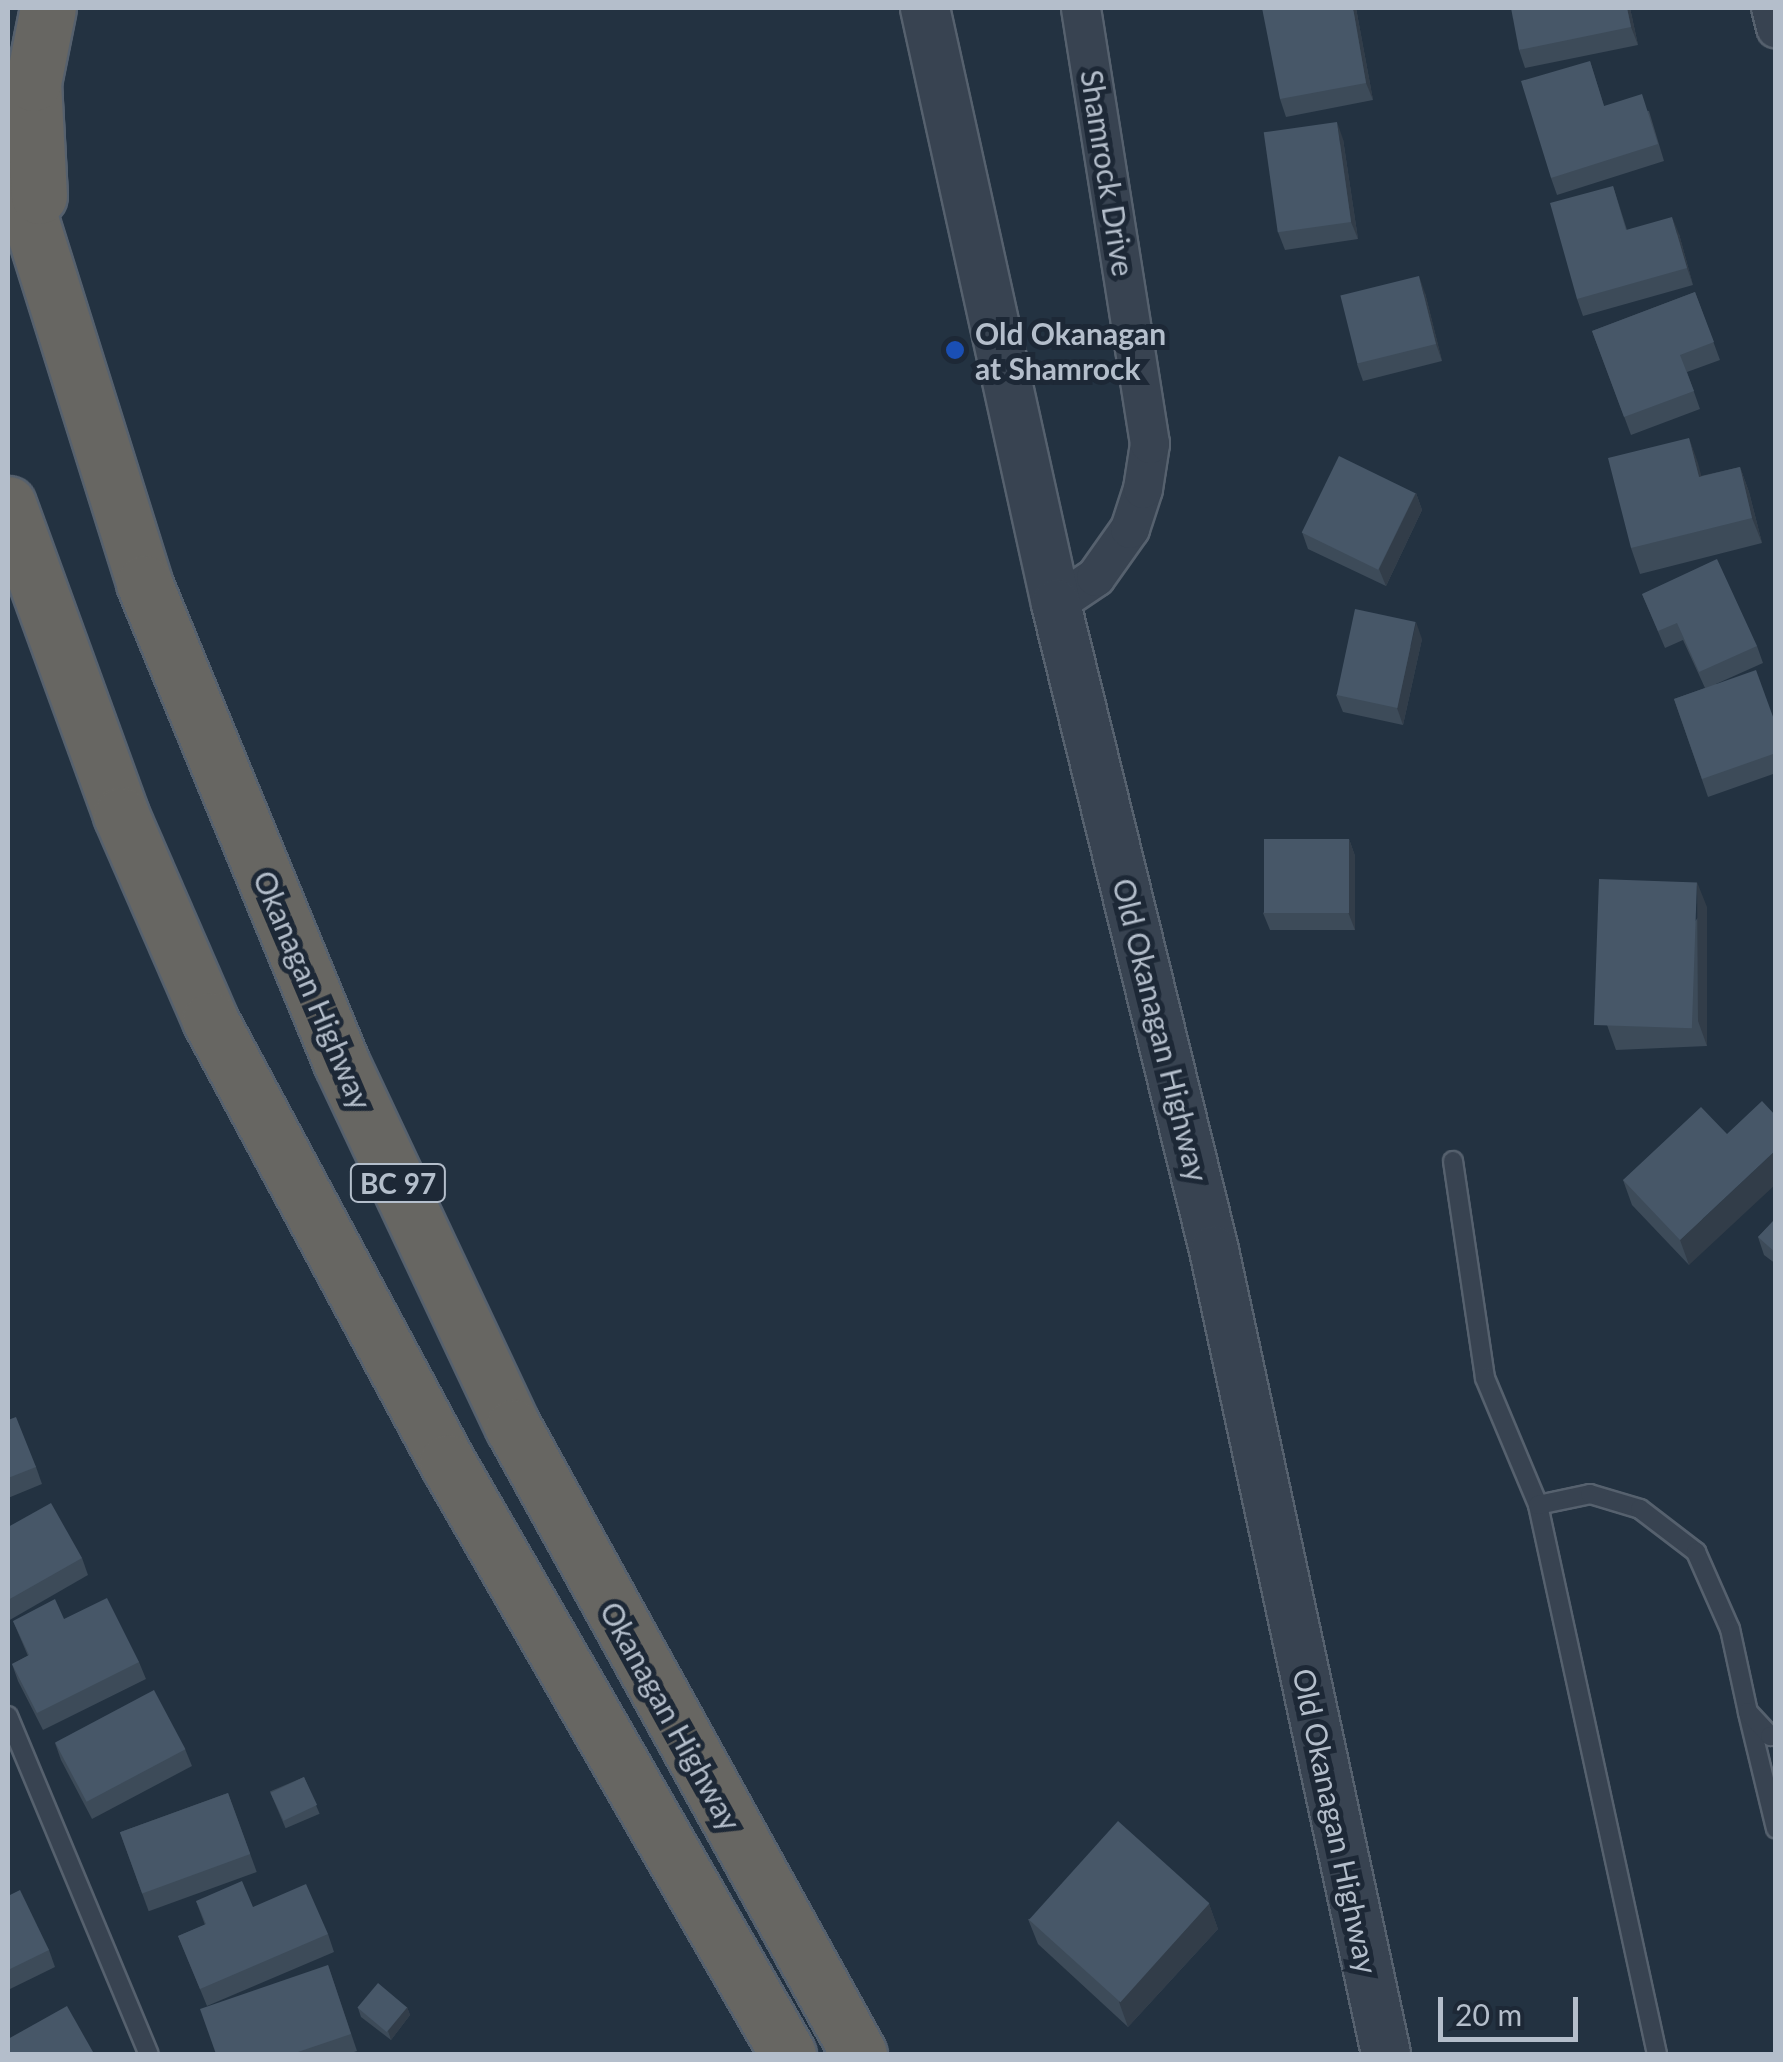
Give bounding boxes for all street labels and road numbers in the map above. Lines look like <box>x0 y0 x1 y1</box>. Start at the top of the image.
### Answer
street label: Shamrock Drive <box>1074 67 1142 279</box>
street label: Okanagan Highway <box>246 865 380 1115</box>
street label: Old Okanagan Highway <box>1106 875 1216 1185</box>
road number: BC 97 <box>348 1160 448 1206</box>
street label: Okanagan Highway <box>593 1595 749 1837</box>
street label: Old Okanagan Highway <box>1286 1665 1386 1977</box>

